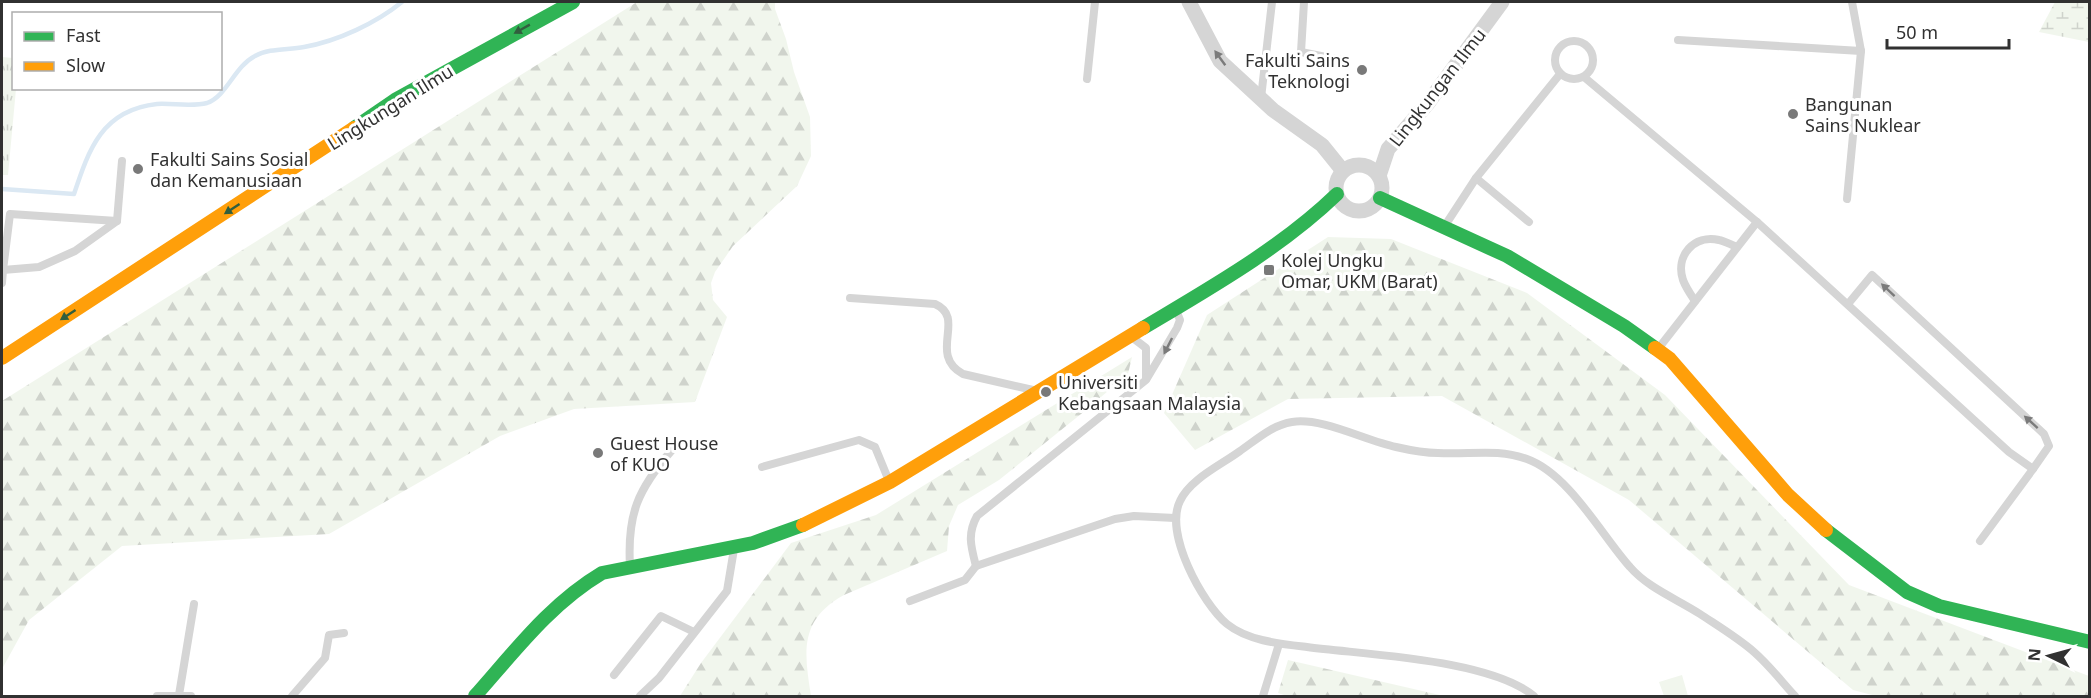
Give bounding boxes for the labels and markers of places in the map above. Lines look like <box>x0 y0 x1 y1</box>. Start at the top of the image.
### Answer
place label: Fakulti Sains Teknologi <box>1245 48 1350 93</box>
marker: Fakulti Sains Teknologi <box>1355 63 1369 77</box>
place label: Bangunan Sains Nuklear <box>1805 92 1921 137</box>
marker: Bangunan Sains Nuklear <box>1786 107 1800 121</box>
place label: Fakulti Sains Sosial dan Kemanusiaan <box>150 147 308 192</box>
marker: Fakulti Sains Sosial dan Kemanusiaan <box>131 162 145 176</box>
place label: Kolej Ungku Omar, UKM (Barat) <box>1281 248 1438 293</box>
marker: Kolej Ungku Omar, UKM (Barat) <box>1262 263 1276 277</box>
place label: Universiti Kebangsaan Malaysia <box>1058 370 1241 415</box>
marker: Universiti Kebangsaan Malaysia <box>1039 385 1053 399</box>
place label: Guest House of KUO <box>610 431 718 476</box>
marker: Guest House of KUO <box>591 446 605 460</box>

